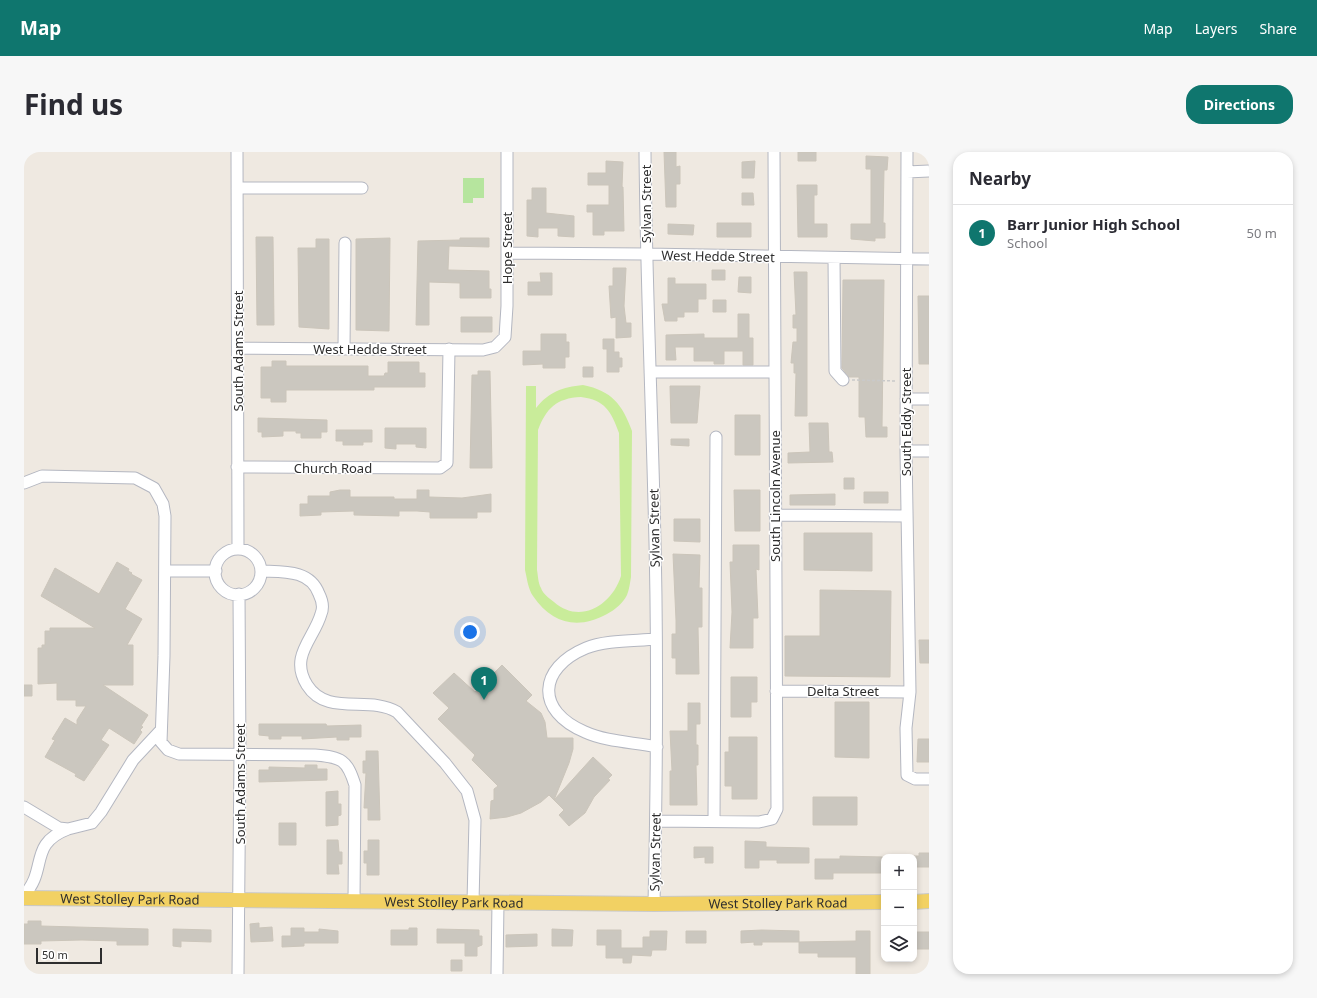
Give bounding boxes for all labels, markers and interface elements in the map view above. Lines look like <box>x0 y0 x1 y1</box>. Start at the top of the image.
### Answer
text: Map <box>20 15 61 41</box>
text: Map <box>1144 19 1173 38</box>
text: Layers <box>1195 19 1237 38</box>
text: Share <box>1259 19 1297 38</box>
text: Find us <box>24 85 123 123</box>
button: Directions <box>1186 85 1293 124</box>
street label: Sylvan Street <box>637 164 655 243</box>
text: Nearby <box>969 167 1031 190</box>
street label: Hope Street <box>498 211 516 284</box>
text: Barr Junior High School <box>1007 214 1180 234</box>
text: 1 <box>978 224 986 242</box>
text: 50 m <box>1247 224 1277 242</box>
text: School <box>1007 234 1048 252</box>
street label: West Hedde Street <box>661 246 775 266</box>
street label: South Adams Street <box>229 290 247 411</box>
street label: West Hedde Street <box>313 340 427 358</box>
street label: South Eddy Street <box>897 367 915 476</box>
street label: South Lincoln Avenue <box>766 430 784 562</box>
street label: Church Road <box>294 459 372 477</box>
street label: Sylvan Street <box>644 488 664 568</box>
your location <box>460 622 480 642</box>
pin: 1 <box>471 667 497 700</box>
street label: Delta Street <box>807 682 879 700</box>
street label: South Adams Street <box>231 723 249 844</box>
street label: Sylvan Street <box>645 812 665 892</box>
map controls <box>881 854 917 962</box>
button: + <box>881 854 917 890</box>
street label: West Stolley Park Road <box>60 889 200 909</box>
button: − <box>881 890 917 926</box>
street label: West Stolley Park Road <box>384 892 524 912</box>
street label: West Stolley Park Road <box>708 893 848 913</box>
button: layers <box>881 926 917 962</box>
scale bar <box>36 946 102 965</box>
text: 50 m <box>42 947 68 962</box>

